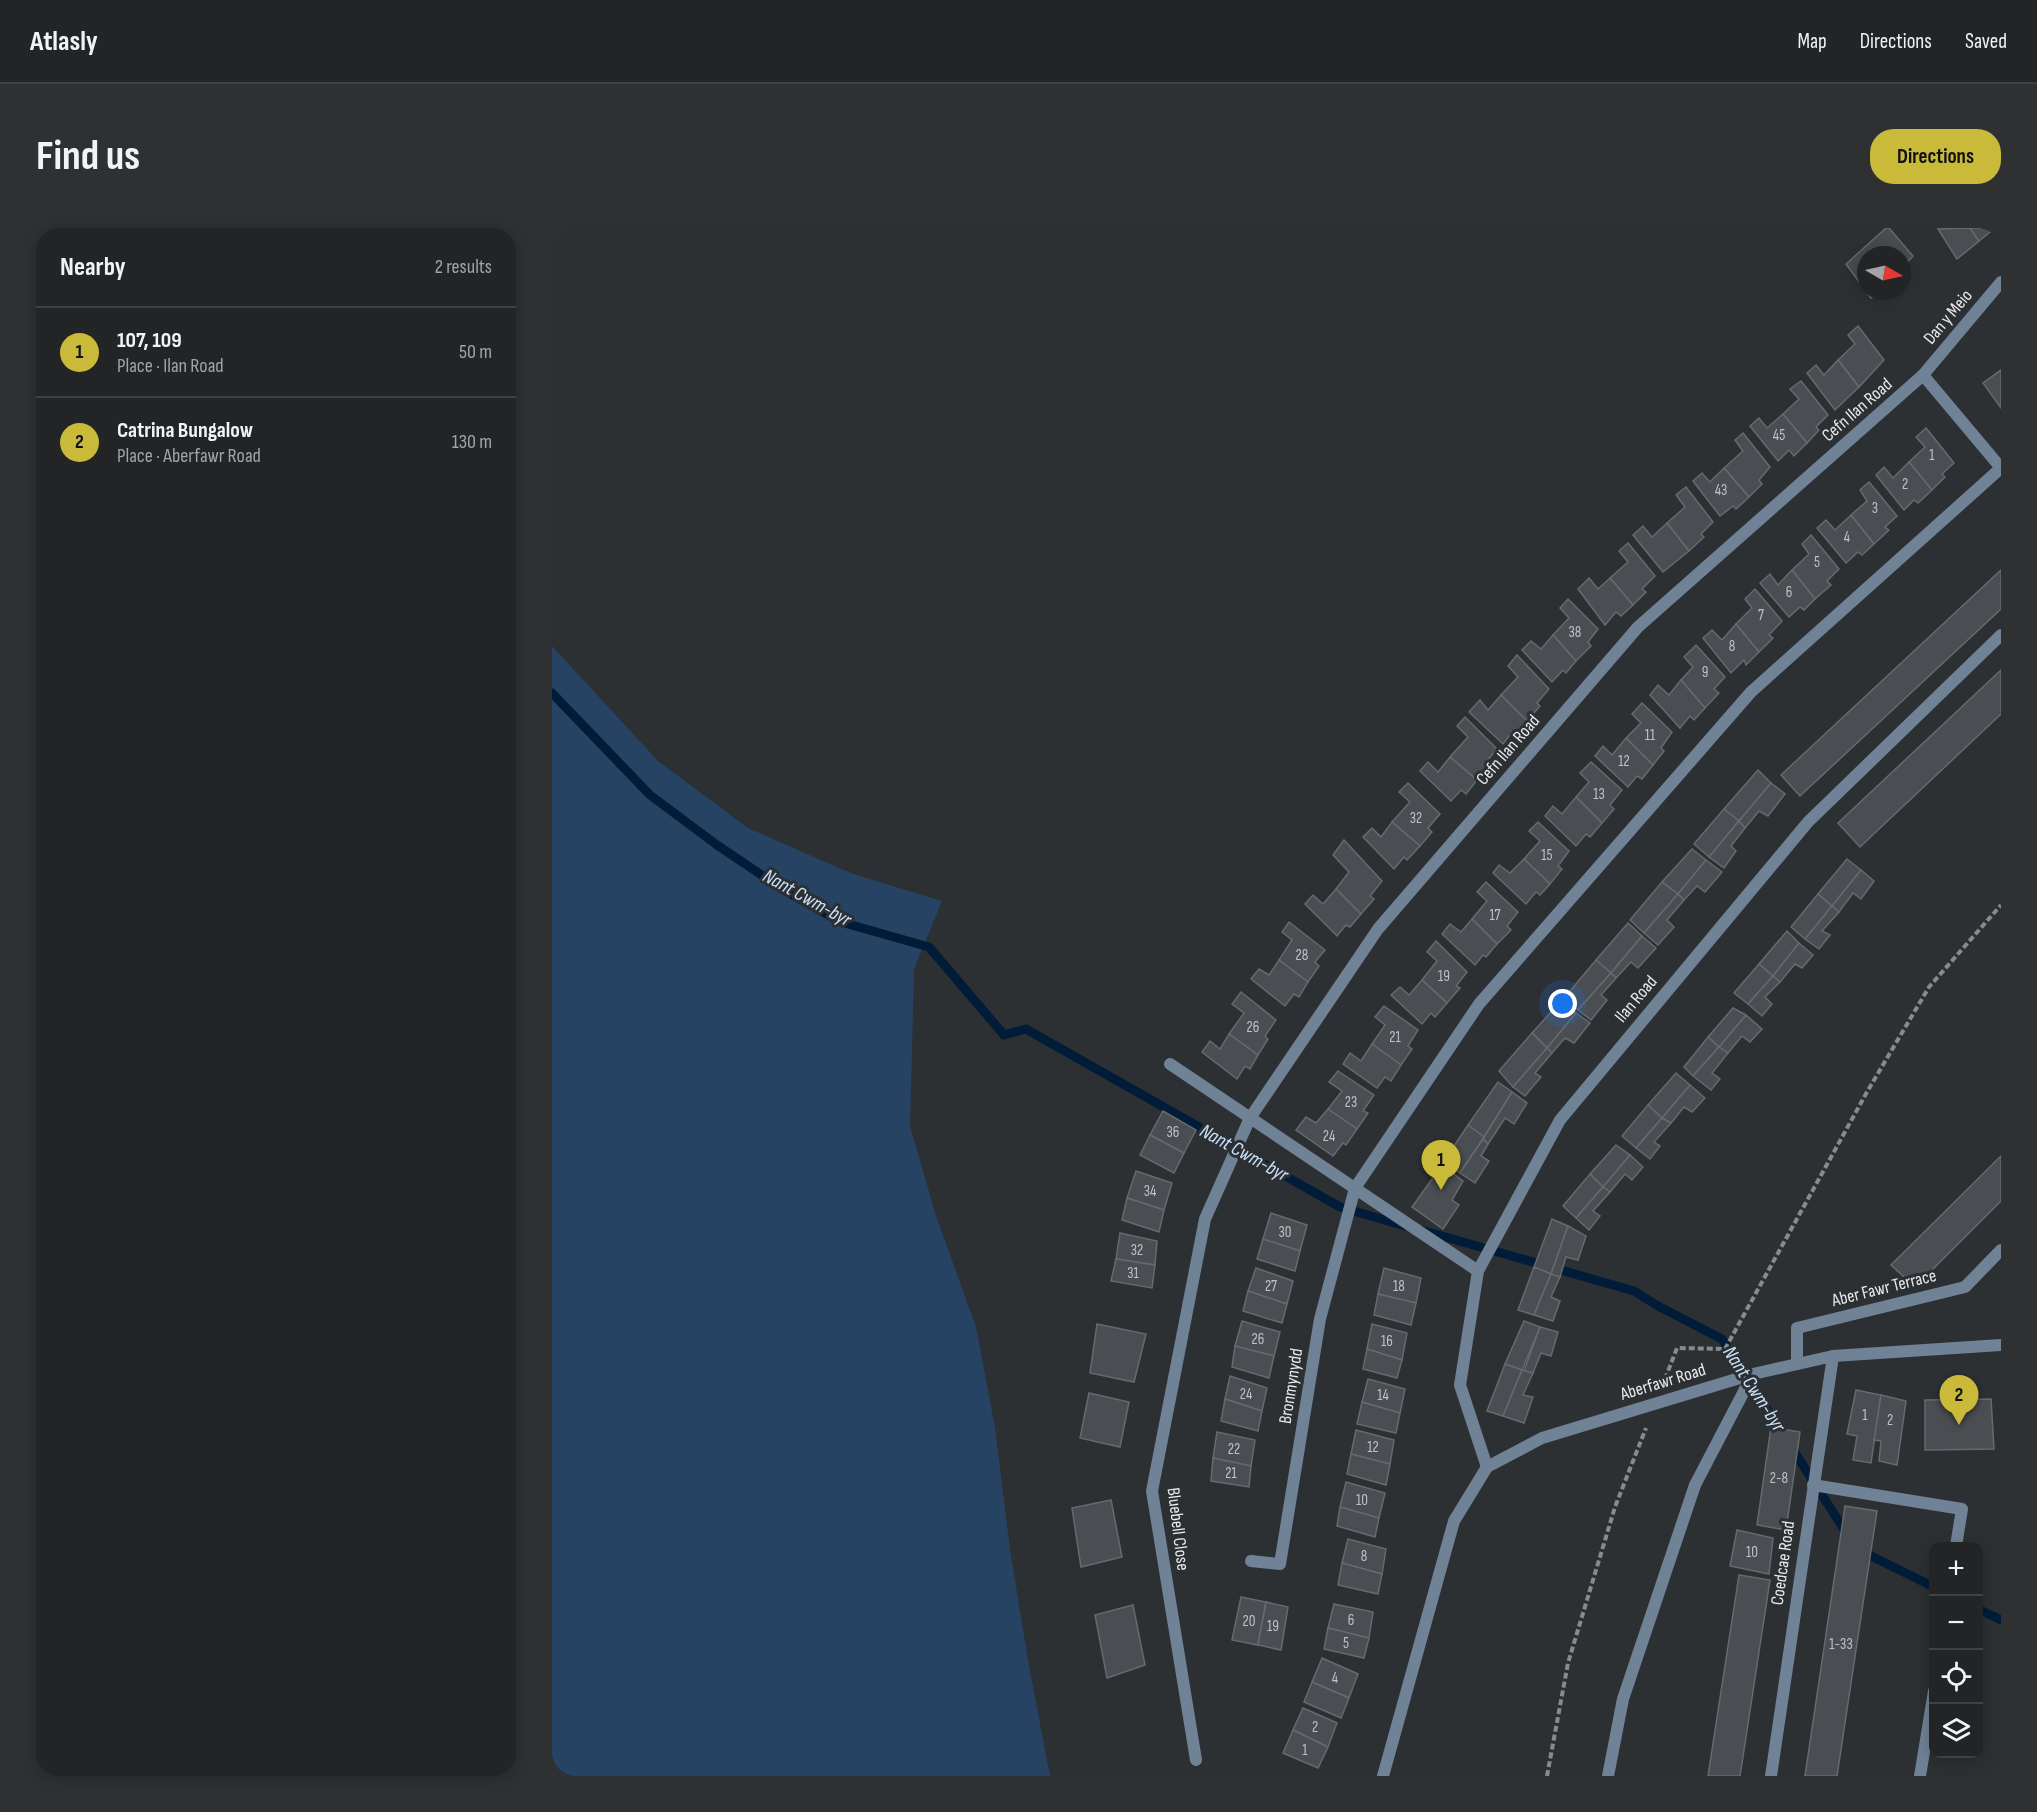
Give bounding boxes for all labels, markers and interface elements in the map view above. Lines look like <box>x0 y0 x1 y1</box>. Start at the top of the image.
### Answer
text: Atlasly <box>30 25 98 58</box>
text: Map <box>1797 29 1827 54</box>
text: Directions <box>1860 29 1932 54</box>
text: Saved <box>1965 29 2007 54</box>
button: Directions <box>1870 129 2001 184</box>
text: Find us <box>36 131 140 182</box>
north arrow <box>1857 246 1911 300</box>
text: Nearby <box>60 252 126 283</box>
text: 2 results <box>435 255 492 279</box>
street label: Dan y Meio <box>1919 285 1977 349</box>
text: 107, 109 <box>117 327 182 354</box>
text: 1 <box>76 340 83 364</box>
text: 50 m <box>459 340 492 364</box>
text: Place · Ilan Road <box>117 354 224 378</box>
street label: Cefn Ilan Road <box>1818 374 1896 446</box>
text: Catrina Bungalow <box>117 417 253 444</box>
house number: 45 <box>1773 426 1785 445</box>
text: 2 <box>75 430 84 454</box>
text: 130 m <box>452 430 492 454</box>
text: Place · Aberfawr Road <box>117 444 261 468</box>
house number: 1 <box>1929 446 1935 465</box>
house number: 2 <box>1902 475 1908 494</box>
house number: 43 <box>1715 481 1727 500</box>
house number: 3 <box>1872 499 1878 518</box>
house number: 4 <box>1844 528 1850 547</box>
house number: 5 <box>1814 553 1820 572</box>
house number: 6 <box>1786 583 1792 602</box>
house number: 7 <box>1758 606 1764 625</box>
house number: 38 <box>1569 623 1581 642</box>
house number: 8 <box>1729 637 1735 656</box>
house number: 9 <box>1702 663 1708 682</box>
street label: Cefn Ilan Road <box>1472 711 1544 789</box>
house number: 11 <box>1645 726 1656 745</box>
house number: 12 <box>1618 752 1630 771</box>
house number: 13 <box>1593 785 1605 804</box>
house number: 32 <box>1410 809 1422 828</box>
house number: 15 <box>1541 846 1553 865</box>
water label: Nant Cwm-byr <box>759 864 857 933</box>
house number: 17 <box>1489 906 1501 925</box>
house number: 28 <box>1296 946 1308 965</box>
house number: 19 <box>1438 967 1450 986</box>
street label: Ilan Road <box>1610 971 1662 1027</box>
your location <box>1548 989 1577 1018</box>
house number: 26 <box>1247 1018 1259 1037</box>
house number: 21 <box>1389 1028 1401 1047</box>
house number: 23 <box>1345 1093 1357 1112</box>
water label: Nant Cwm-byr <box>1196 1119 1294 1188</box>
house number: 36 <box>1167 1123 1179 1142</box>
house number: 24 <box>1323 1127 1335 1146</box>
pin: 1 <box>1422 1140 1460 1190</box>
house number: 34 <box>1144 1182 1156 1201</box>
house number: 30 <box>1279 1223 1291 1242</box>
house number: 32 <box>1131 1241 1143 1260</box>
house number: 31 <box>1127 1264 1140 1283</box>
street label: Aber Fawr Terrace <box>1829 1265 1938 1311</box>
house number: 27 <box>1265 1277 1277 1296</box>
house number: 18 <box>1393 1277 1405 1296</box>
house number: 26 <box>1252 1330 1264 1349</box>
house number: 16 <box>1381 1332 1393 1351</box>
water label: Nant Cwm-byr <box>1717 1342 1791 1437</box>
street label: Bronmynydd <box>1275 1347 1307 1425</box>
street label: Aberfawr Road <box>1617 1359 1708 1405</box>
pin: 2 <box>1940 1376 1978 1425</box>
house number: 24 <box>1240 1385 1252 1404</box>
house number: 14 <box>1377 1386 1389 1405</box>
house number: 1 <box>1862 1406 1868 1425</box>
house number: 2 <box>1887 1411 1893 1430</box>
house number: 12 <box>1367 1438 1379 1457</box>
house number: 22 <box>1228 1440 1240 1459</box>
house number: 21 <box>1225 1464 1237 1483</box>
house number: 2-8 <box>1770 1469 1788 1488</box>
street label: Bluebell Close <box>1162 1486 1194 1572</box>
house number: 10 <box>1356 1491 1368 1510</box>
street label: Coedcae Road <box>1767 1520 1799 1606</box>
map controls <box>1929 1542 1983 1758</box>
button: + <box>1929 1542 1983 1596</box>
house number: 10 <box>1746 1543 1758 1562</box>
house number: 8 <box>1361 1547 1367 1566</box>
button: − <box>1929 1596 1983 1650</box>
house number: 6 <box>1348 1611 1354 1630</box>
house number: 20 <box>1243 1612 1255 1631</box>
house number: 19 <box>1267 1617 1279 1636</box>
house number: 5 <box>1343 1634 1349 1653</box>
house number: 1-33 <box>1829 1635 1853 1654</box>
button: locate <box>1929 1650 1983 1704</box>
house number: 4 <box>1332 1669 1338 1688</box>
button: layers <box>1929 1704 1983 1758</box>
house number: 2 <box>1312 1718 1318 1737</box>
house number: 1 <box>1302 1741 1308 1760</box>

